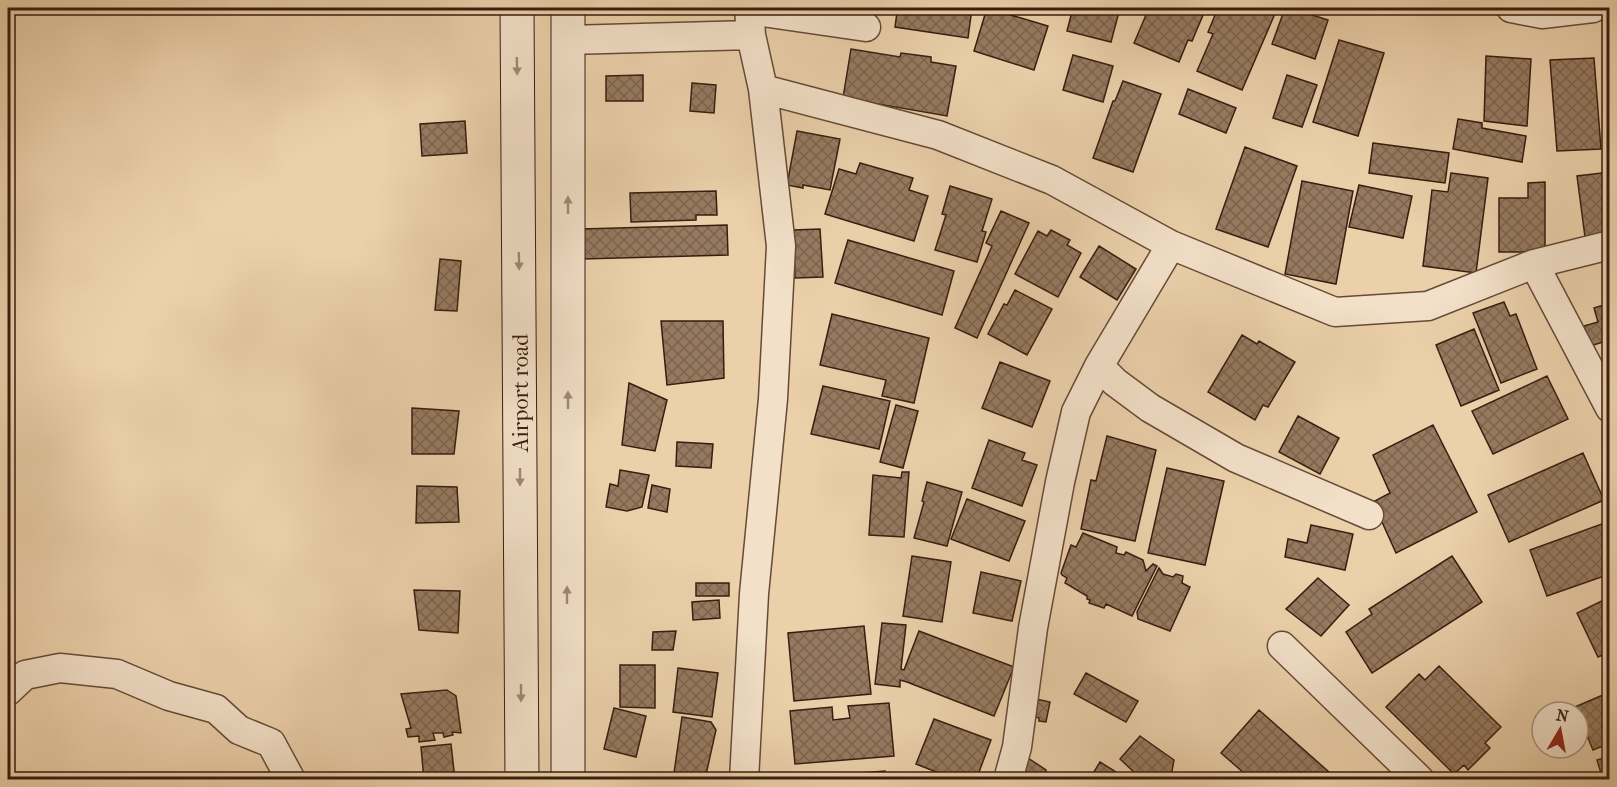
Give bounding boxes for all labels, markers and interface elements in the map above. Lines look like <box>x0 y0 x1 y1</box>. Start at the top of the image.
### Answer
one-way arrow <box>513 56 522 75</box>
one-way arrow <box>563 196 573 215</box>
one-way arrow <box>514 251 524 270</box>
street label: Airport road <box>508 333 534 453</box>
one-way arrow <box>563 391 573 410</box>
one-way arrow <box>516 467 525 486</box>
one-way arrow <box>562 586 572 605</box>
one-way arrow <box>517 683 526 702</box>
north arrow <box>1530 700 1590 760</box>
text: N <box>1555 705 1571 726</box>

